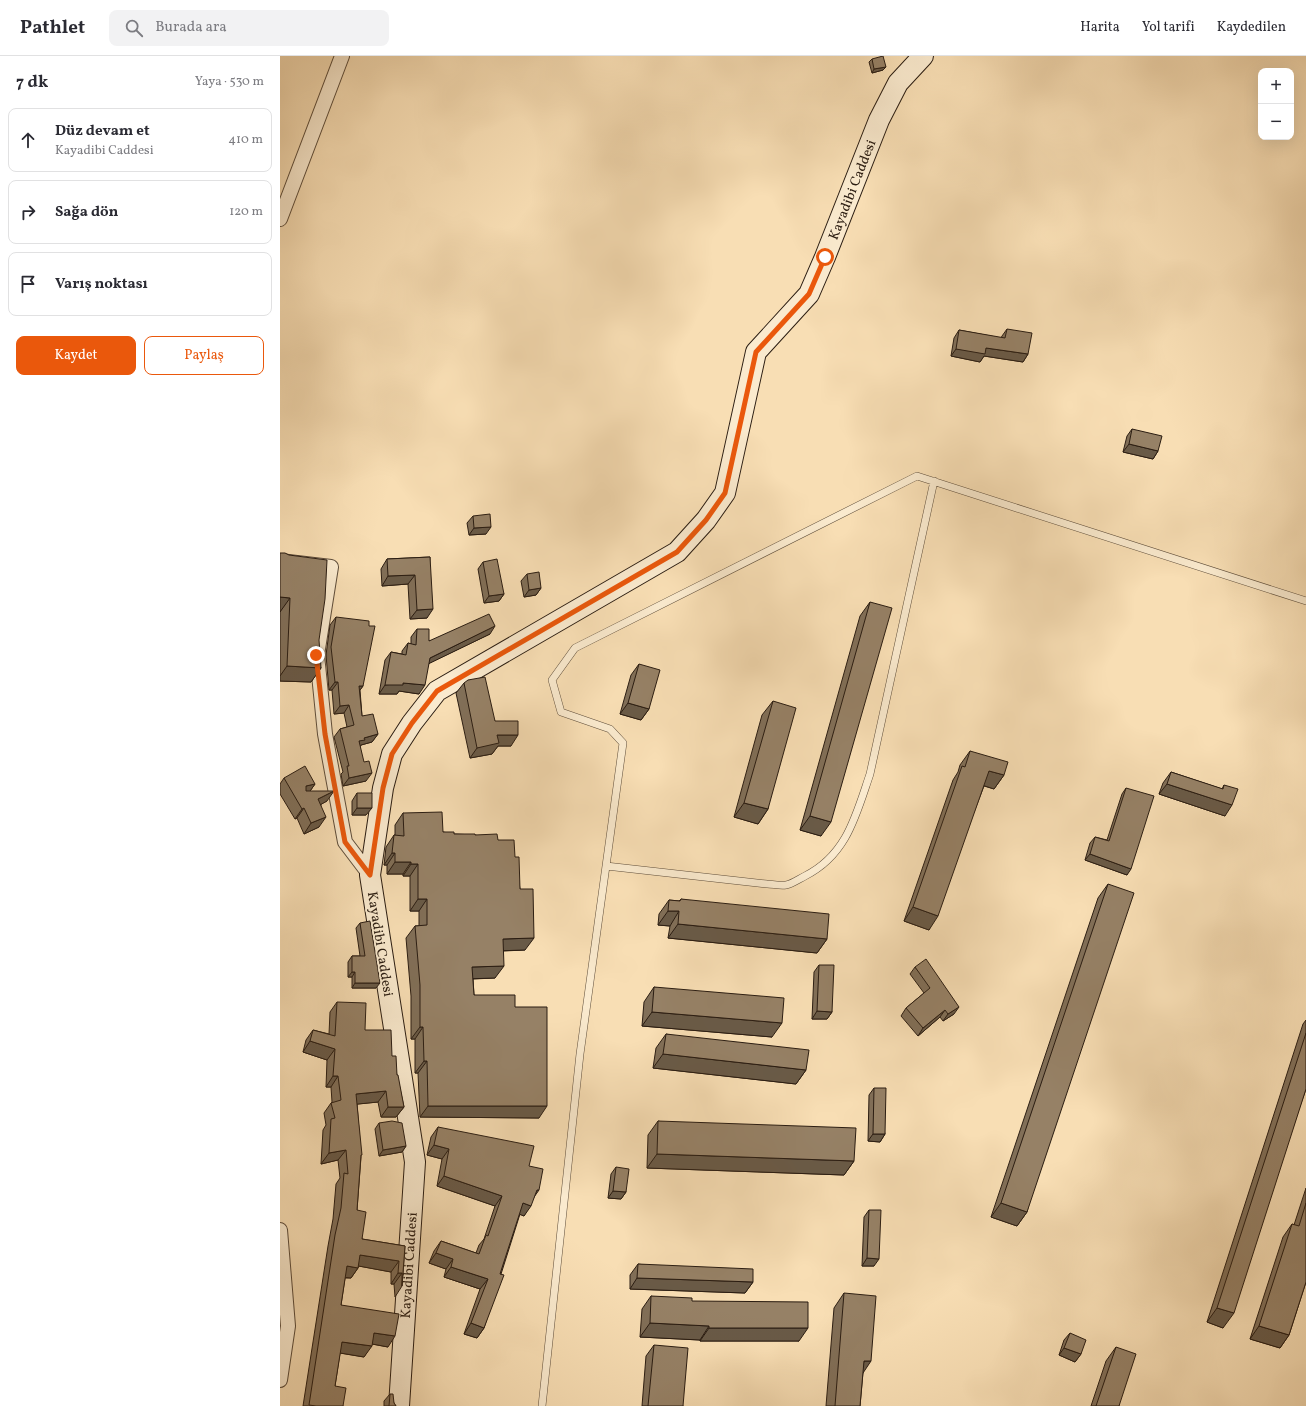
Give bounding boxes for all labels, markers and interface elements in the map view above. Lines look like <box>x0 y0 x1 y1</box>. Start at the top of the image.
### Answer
search box <box>109 10 389 46</box>
text: Pathlet <box>20 15 85 41</box>
icon: search <box>123 17 145 39</box>
text: Burada ara <box>155 17 227 38</box>
text: Harita <box>1080 18 1120 37</box>
text: Yol tarifi <box>1142 18 1195 37</box>
text: Kaydedilen <box>1217 18 1286 37</box>
map controls <box>1258 68 1294 140</box>
button: + <box>1258 68 1294 104</box>
text: 7 dk <box>16 71 48 94</box>
text: Yaya · 530 m <box>195 73 264 91</box>
button: − <box>1258 104 1294 140</box>
text: Düz devam et <box>55 121 150 142</box>
icon: ahead <box>17 129 39 151</box>
text: 410 m <box>228 131 263 149</box>
street label: Kayadibi Caddesi <box>825 137 881 243</box>
text: Kayadibi Caddesi <box>55 142 154 160</box>
icon: right <box>17 201 39 223</box>
text: Sağa dön <box>55 202 119 223</box>
text: 120 m <box>229 203 263 221</box>
route start <box>816 248 834 266</box>
icon: arrive <box>17 273 39 295</box>
text: Varış noktası <box>55 274 148 295</box>
button: Kaydet <box>16 336 136 375</box>
button: Paylaş <box>144 336 264 375</box>
route end <box>307 646 325 664</box>
street label: Kayadibi Caddesi <box>362 890 397 998</box>
street label: Kayadibi Caddesi <box>397 1212 423 1319</box>

